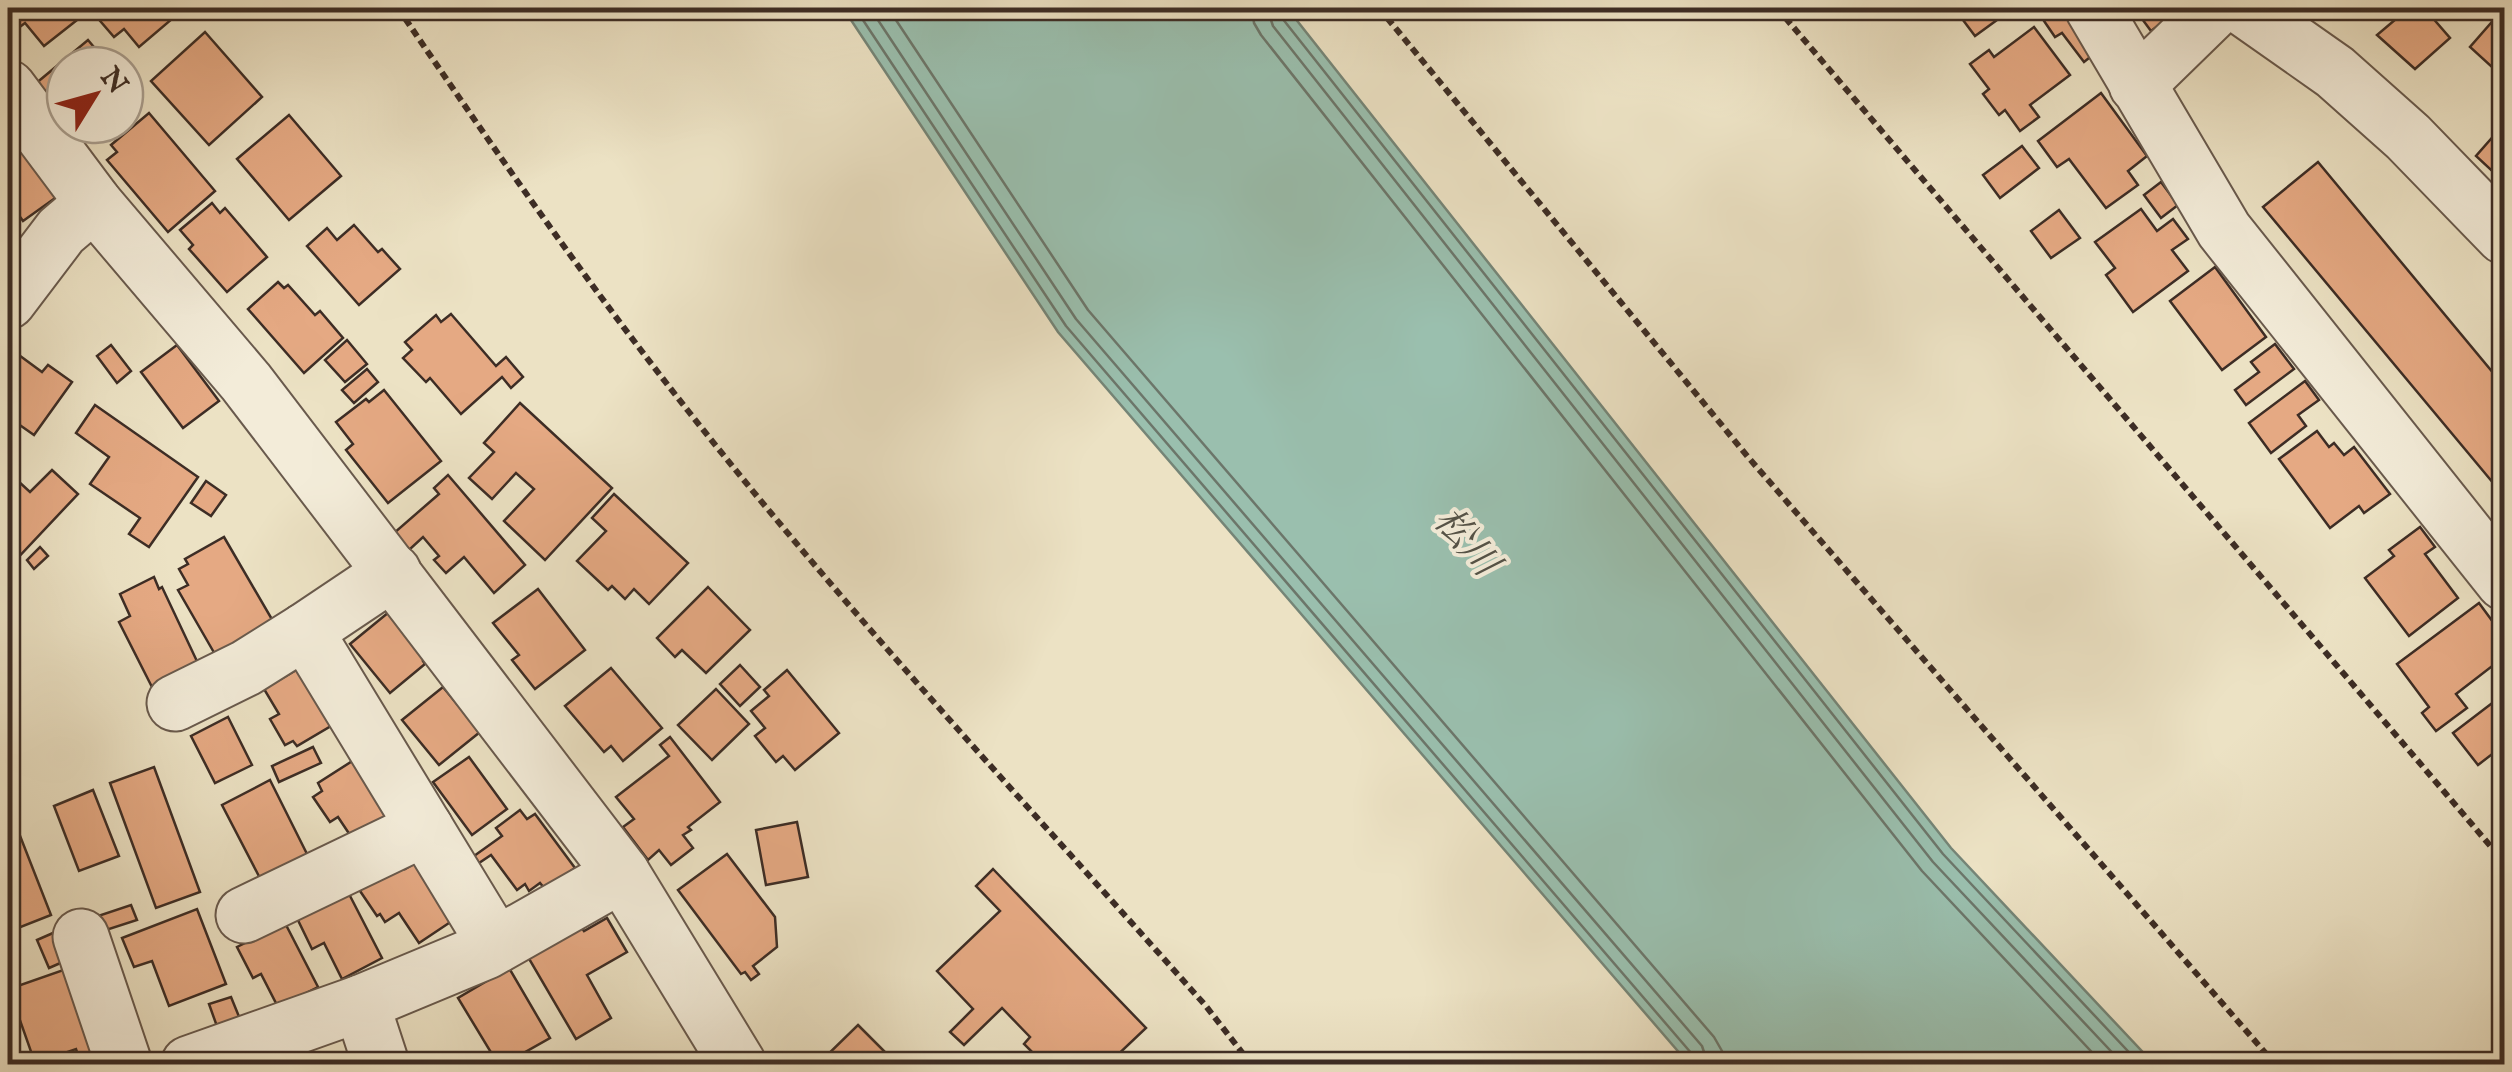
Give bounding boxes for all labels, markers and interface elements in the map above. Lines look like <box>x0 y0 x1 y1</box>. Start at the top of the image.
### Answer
north arrow <box>45 45 145 145</box>
text: N <box>91 60 134 102</box>
water label: 松川 <box>1422 499 1510 590</box>

